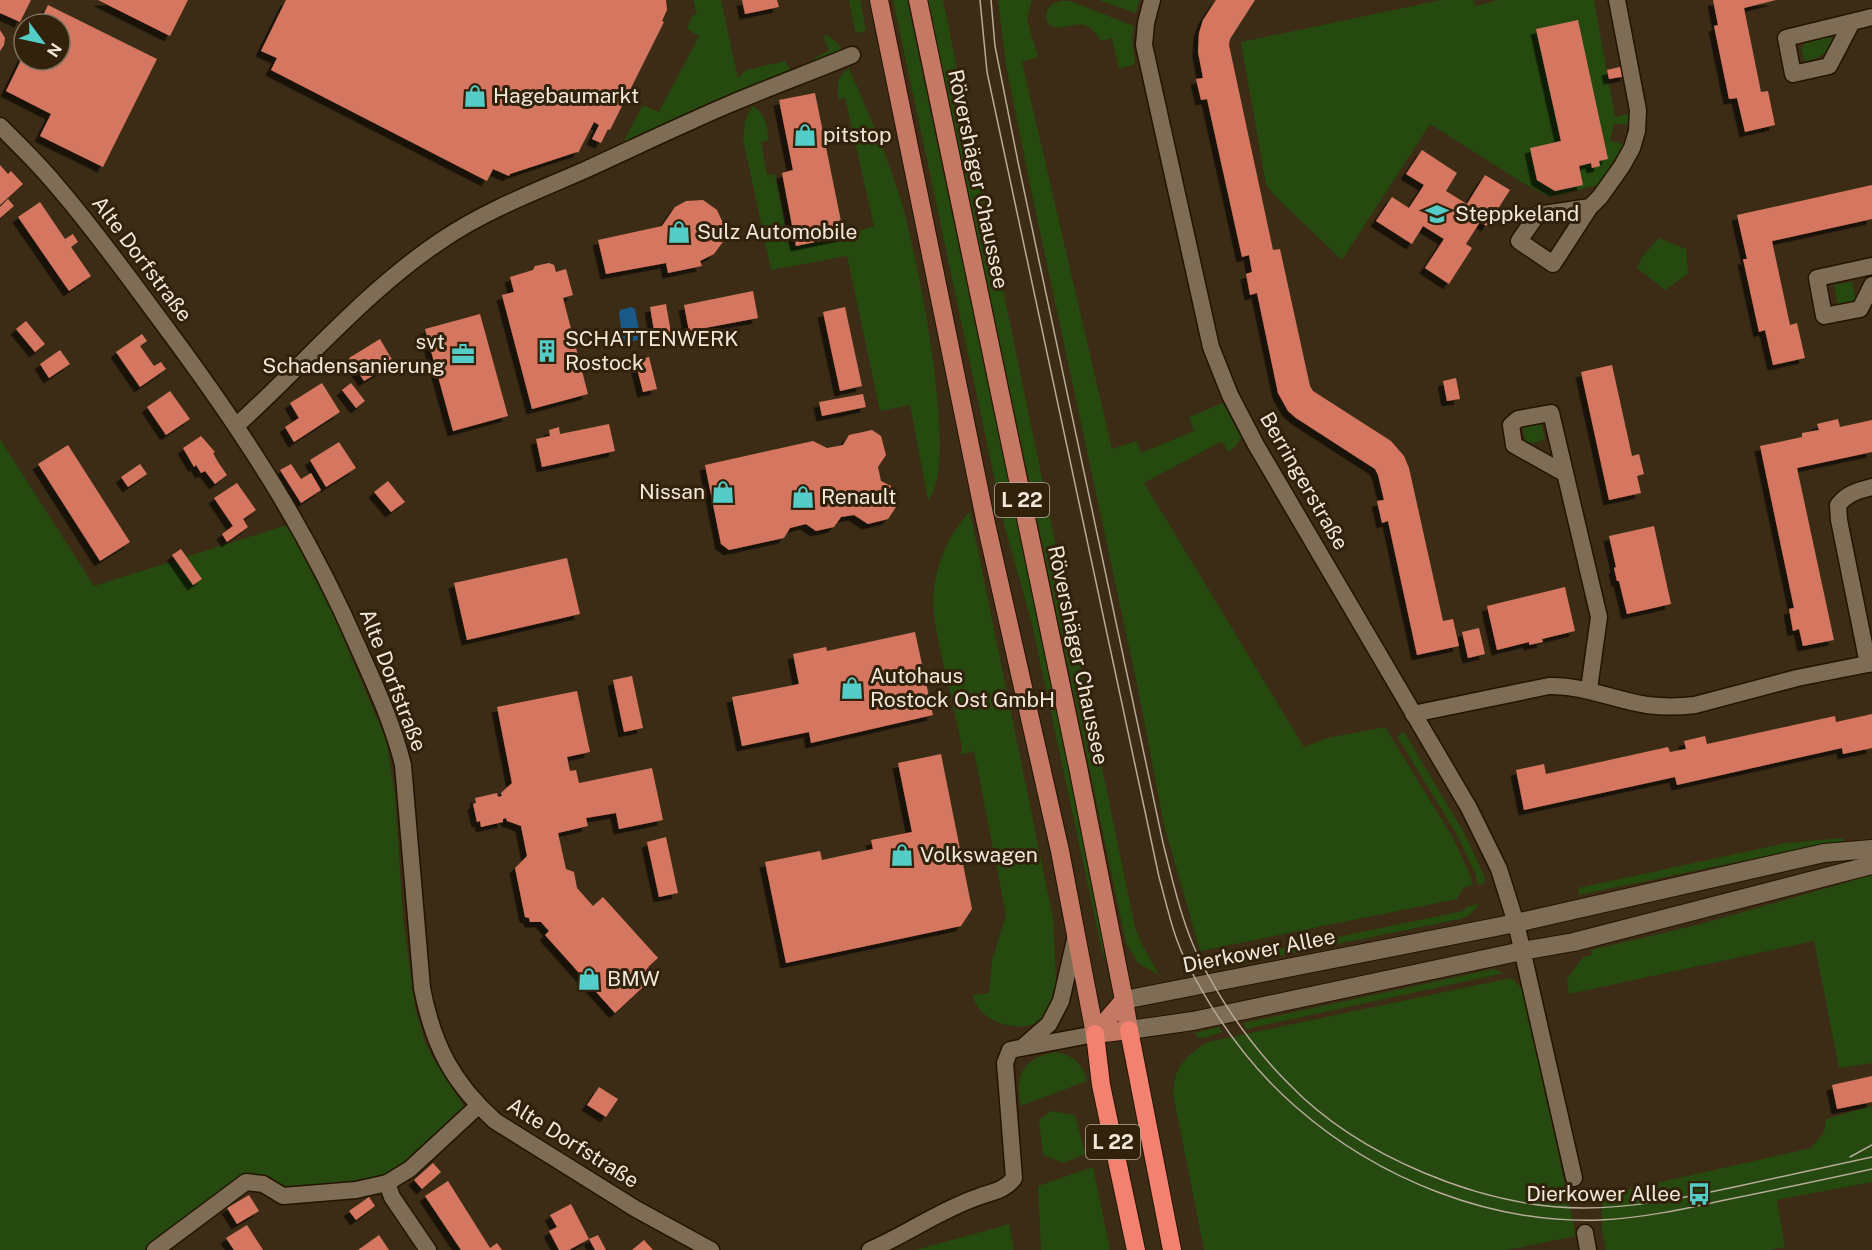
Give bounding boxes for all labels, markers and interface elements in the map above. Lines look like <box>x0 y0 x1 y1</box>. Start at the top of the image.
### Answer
north arrow <box>12 12 72 72</box>
text: N <box>43 39 66 60</box>
street label: Rövershäger Chaussee <box>943 67 1014 291</box>
shop icon: Hagebaumarkt <box>462 83 488 109</box>
place label: Hagebaumarkt <box>493 83 639 108</box>
shop icon: pitstop <box>792 122 818 148</box>
place label: pitstop <box>823 122 892 147</box>
street label: Alte Dorfstraße <box>87 191 198 326</box>
school or university icon: Steppkeland <box>1424 201 1450 227</box>
place label: Steppkeland <box>1455 201 1579 226</box>
shop icon: Sulz Automobile <box>666 219 692 245</box>
place label: Sulz Automobile <box>697 219 857 244</box>
place label: SCHATTENWERK Rostock <box>565 326 739 375</box>
place label: svt Schadensanierung <box>262 329 445 378</box>
building icon: SCHATTENWERK Rostock <box>534 338 560 364</box>
office icon: svt Schadensanierung <box>450 341 476 367</box>
street label: Berringerstraße <box>1255 407 1354 554</box>
place label: Nissan <box>639 479 705 504</box>
shop icon: Nissan <box>710 479 736 505</box>
road number: L 22 <box>995 483 1049 517</box>
shop icon: Renault <box>790 484 816 510</box>
place label: Renault <box>821 484 897 509</box>
street label: Rövershäger Chaussee <box>1043 543 1114 767</box>
street label: Alte Dorfstraße <box>355 605 432 755</box>
place label: Autohaus Rostock Ost GmbH <box>870 663 1055 712</box>
shop icon: Autohaus Rostock Ost GmbH <box>839 675 865 701</box>
shop icon: Volkswagen <box>889 842 915 868</box>
place label: Volkswagen <box>920 842 1038 867</box>
street label: Dierkower Allee <box>1181 923 1337 978</box>
shop icon: BMW <box>576 966 602 992</box>
place label: BMW <box>607 966 660 991</box>
street label: Alte Dorfstraße <box>503 1092 644 1193</box>
road number: L 22 <box>1086 1125 1140 1159</box>
place label: Dierkower Allee <box>1526 1181 1681 1206</box>
bus stop icon: Dierkower Allee <box>1686 1181 1712 1207</box>

